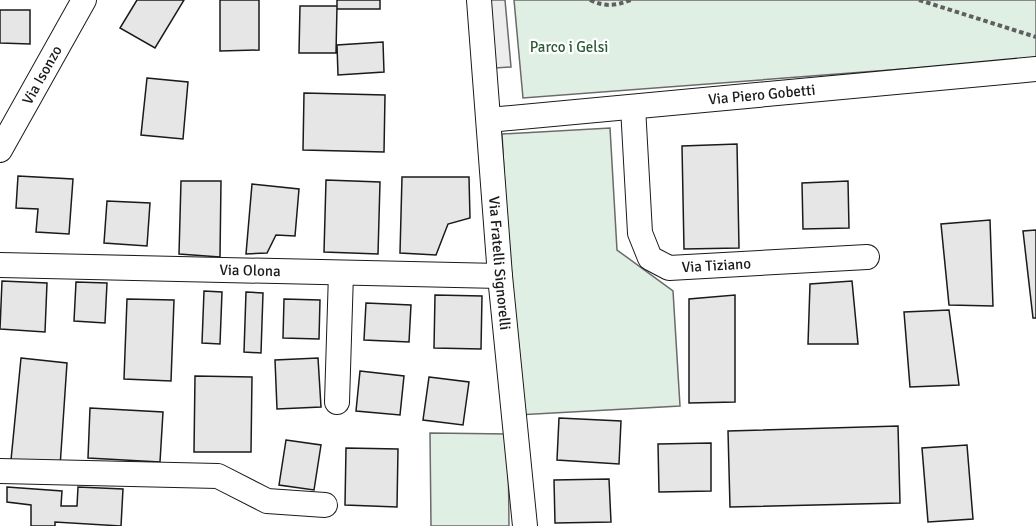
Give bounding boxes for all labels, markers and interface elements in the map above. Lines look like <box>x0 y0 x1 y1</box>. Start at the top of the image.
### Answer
park label: Parco i Gelsi <box>530 38 608 56</box>
street label: Via Isonzo <box>18 42 66 108</box>
street label: Via Piero Gobetti <box>707 81 816 109</box>
street label: Via Fratelli Signorelli <box>485 196 514 331</box>
street label: Via Tiziano <box>681 254 752 276</box>
street label: Via Olona <box>219 261 281 280</box>

